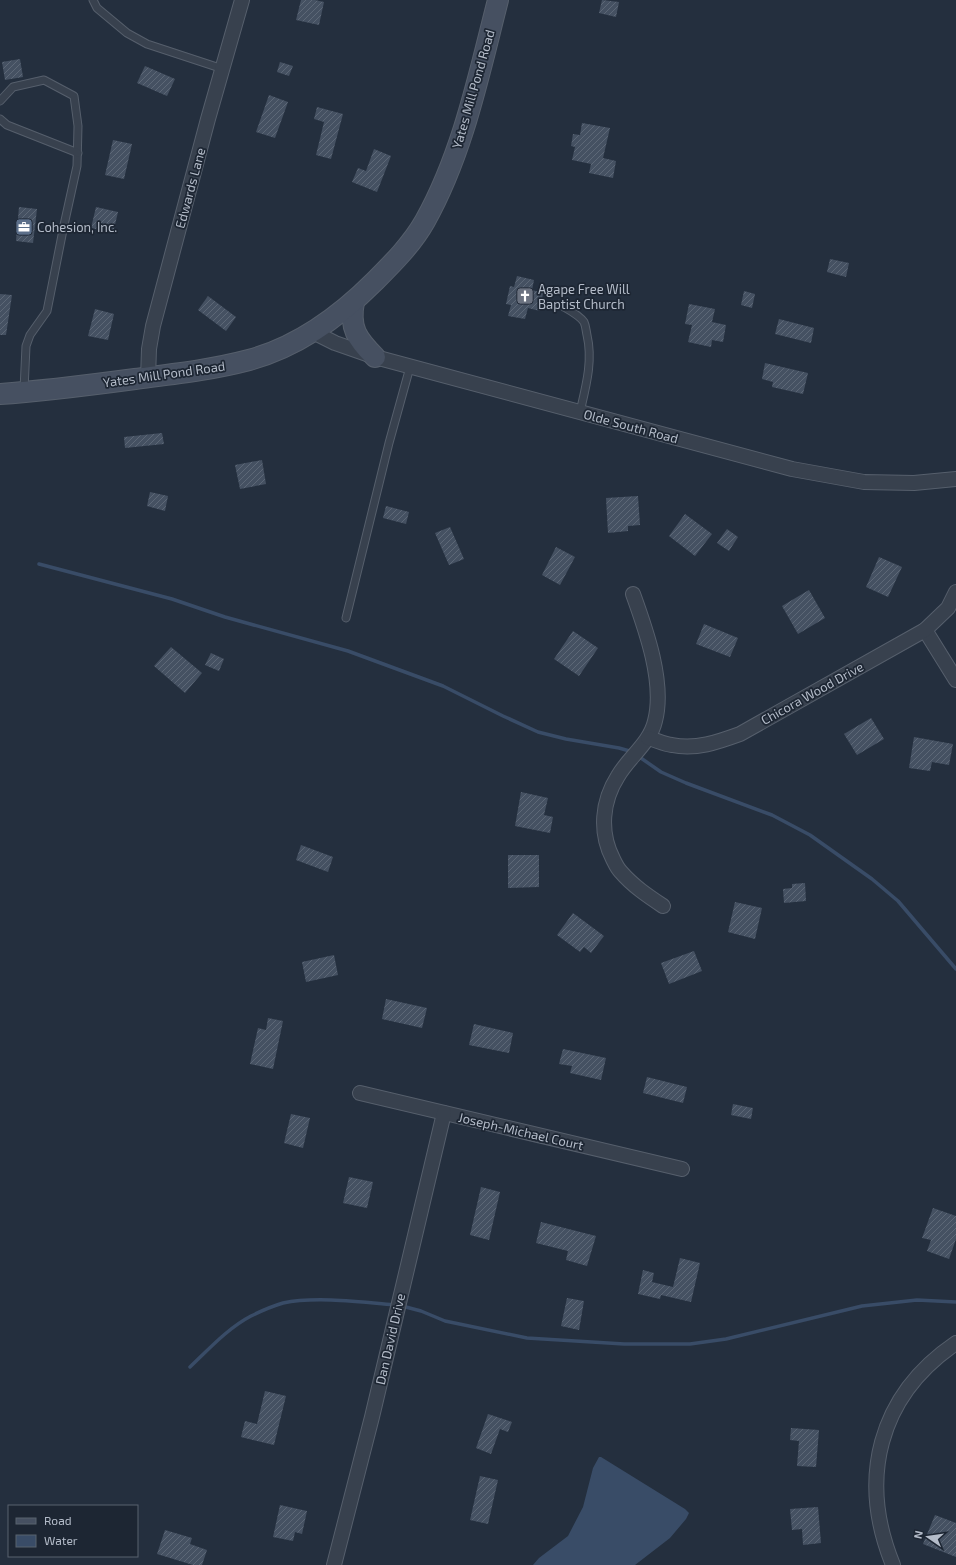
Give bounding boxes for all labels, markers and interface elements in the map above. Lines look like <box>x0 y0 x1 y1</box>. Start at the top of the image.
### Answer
street label: Yates Mill Pond Road <box>448 28 498 150</box>
street label: Edwards Lane <box>172 146 208 230</box>
office icon: Cohesion, Inc. <box>14 217 34 237</box>
place label: Cohesion, Inc. <box>37 219 117 235</box>
place label: Agape Free Will Baptist Church <box>538 281 630 312</box>
church icon: Agape Free Will Baptist Church <box>515 286 535 306</box>
street label: Yates Mill Pond Road <box>102 358 226 390</box>
street label: Olde South Road <box>582 406 680 446</box>
street label: Chicora Wood Drive <box>758 658 866 728</box>
street label: Joseph-Michael Court <box>457 1109 585 1153</box>
street label: Dan David Drive <box>372 1292 408 1386</box>
legend <box>8 1505 138 1557</box>
text: Road <box>44 1513 72 1527</box>
north arrow <box>908 1517 948 1557</box>
text: N <box>911 1529 925 1540</box>
text: Water <box>44 1533 78 1547</box>

